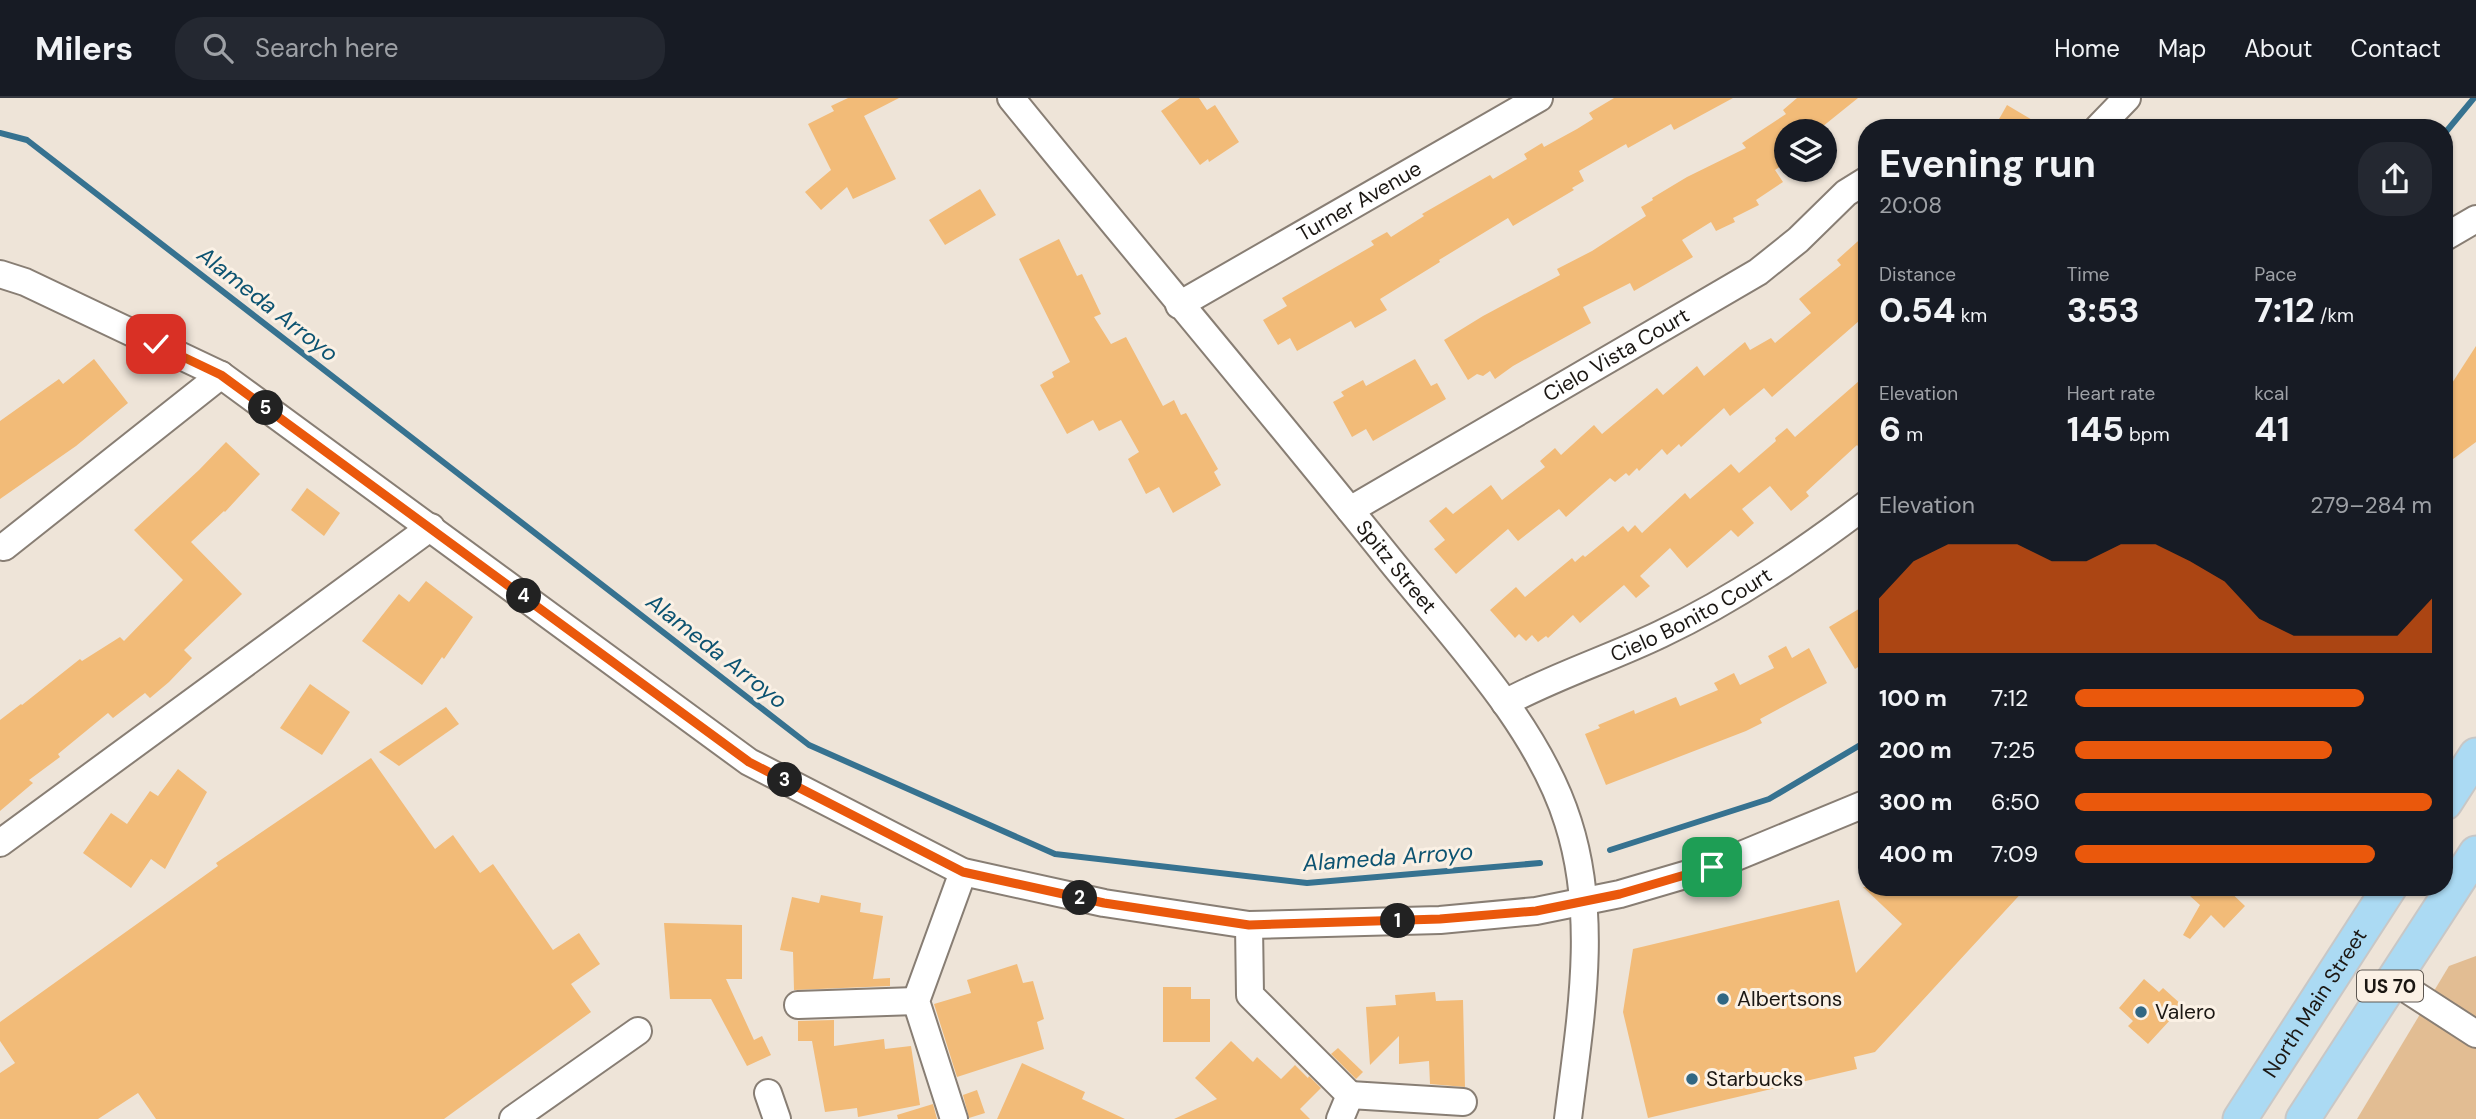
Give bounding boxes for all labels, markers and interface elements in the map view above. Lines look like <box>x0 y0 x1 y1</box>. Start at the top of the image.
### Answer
search box <box>175 17 665 80</box>
text: Milers <box>35 27 133 70</box>
icon: search <box>199 29 237 67</box>
text: Search here <box>255 31 398 65</box>
text: Home <box>2054 33 2120 64</box>
text: Map <box>2158 33 2206 64</box>
text: About <box>2244 33 2313 64</box>
text: Contact <box>2351 33 2441 64</box>
map controls <box>1774 119 1837 182</box>
button: layers <box>1774 119 1837 182</box>
text: Evening run <box>1879 139 2096 189</box>
button: share <box>2358 142 2432 216</box>
street label: Turner Avenue <box>1292 154 1427 248</box>
text: 20:08 <box>1879 190 1942 220</box>
water label: Alameda Arroyo <box>191 239 345 368</box>
text: Distance <box>1879 262 1956 287</box>
text: Time <box>2067 262 2110 287</box>
text: Pace <box>2254 262 2297 287</box>
text: 0.54 <box>1879 287 1956 333</box>
text: 3:53 <box>2067 287 2140 333</box>
text: 7:12 <box>2254 287 2315 333</box>
street label: Cielo Vista Court <box>1538 301 1694 408</box>
text: km <box>1956 303 1987 328</box>
text: /km <box>2315 303 2354 328</box>
pin <box>126 314 186 374</box>
icon: check <box>137 325 175 363</box>
text: Elevation <box>1879 381 1958 406</box>
text: Heart rate <box>2067 381 2155 406</box>
text: kcal <box>2254 381 2289 406</box>
pin: 5 <box>248 390 284 426</box>
text: 5 <box>260 395 271 420</box>
text: 6 <box>1879 406 1901 452</box>
text: 145 <box>2067 406 2124 452</box>
text: 41 <box>2254 406 2290 452</box>
text: m <box>1901 422 1923 447</box>
text: bpm <box>2124 422 2170 447</box>
text: Elevation <box>1879 490 1975 520</box>
text: 279–284 m <box>2310 490 2432 520</box>
street label: Spitz Street <box>1350 514 1443 620</box>
street label: Cielo Bonito Court <box>1606 561 1777 669</box>
pin: 4 <box>506 578 542 614</box>
text: 4 <box>517 583 530 608</box>
water label: Alameda Arroyo <box>640 586 794 715</box>
text: 100 m <box>1879 683 1947 713</box>
text: 7:12 <box>1991 683 2028 713</box>
text: 200 m <box>1879 735 1952 765</box>
text: 7:25 <box>1991 735 2035 765</box>
pin: 3 <box>768 762 802 798</box>
text: 3 <box>779 767 790 792</box>
text: 300 m <box>1879 787 1952 817</box>
text: 6:50 <box>1991 787 2040 817</box>
water label: Alameda Arroyo <box>1301 836 1474 878</box>
pin <box>1682 837 1742 897</box>
text: 400 m <box>1879 839 1953 869</box>
text: 7:09 <box>1991 839 2038 869</box>
icon: arrive <box>1693 848 1731 886</box>
pin: 2 <box>1062 880 1098 916</box>
text: 2 <box>1074 885 1085 910</box>
pin: 1 <box>1380 904 1416 938</box>
text: 1 <box>1394 908 1401 933</box>
street label: North Main Street <box>2256 923 2373 1083</box>
road number: US 70 <box>2357 971 2423 1002</box>
place label: Albertsons <box>1737 985 1842 1013</box>
marker: Albertsons <box>1715 991 1731 1007</box>
place label: Valero <box>2155 998 2216 1026</box>
marker: Valero <box>2133 1004 2149 1020</box>
place label: Starbucks <box>1706 1065 1803 1093</box>
marker: Starbucks <box>1684 1071 1700 1087</box>

